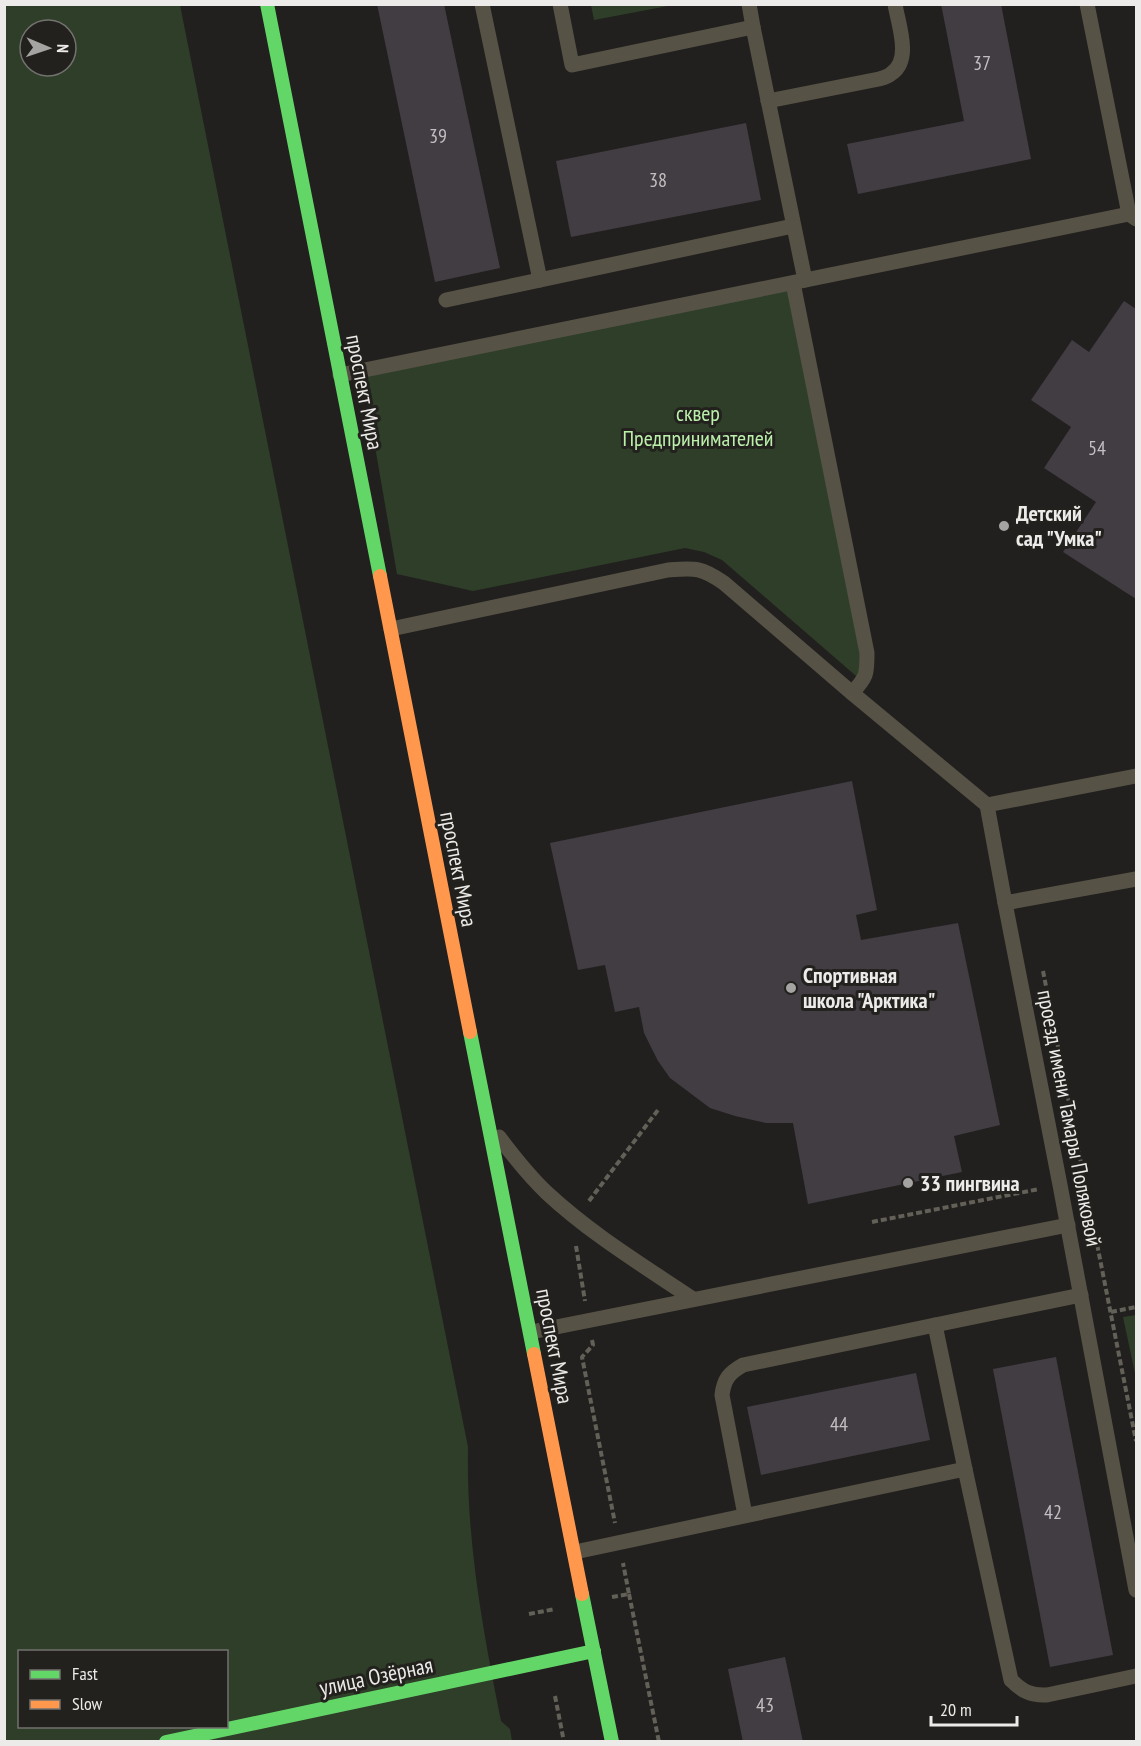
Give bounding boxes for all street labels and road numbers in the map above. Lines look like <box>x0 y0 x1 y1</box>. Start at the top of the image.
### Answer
street label: проспект Мира <box>340 332 390 452</box>
street label: проспект Мира <box>434 809 484 929</box>
street label: проезд имени Тамары Поляковой <box>1031 987 1109 1249</box>
street label: проспект Мира <box>530 1286 580 1406</box>
street label: улица Озёрная <box>317 1650 435 1702</box>

